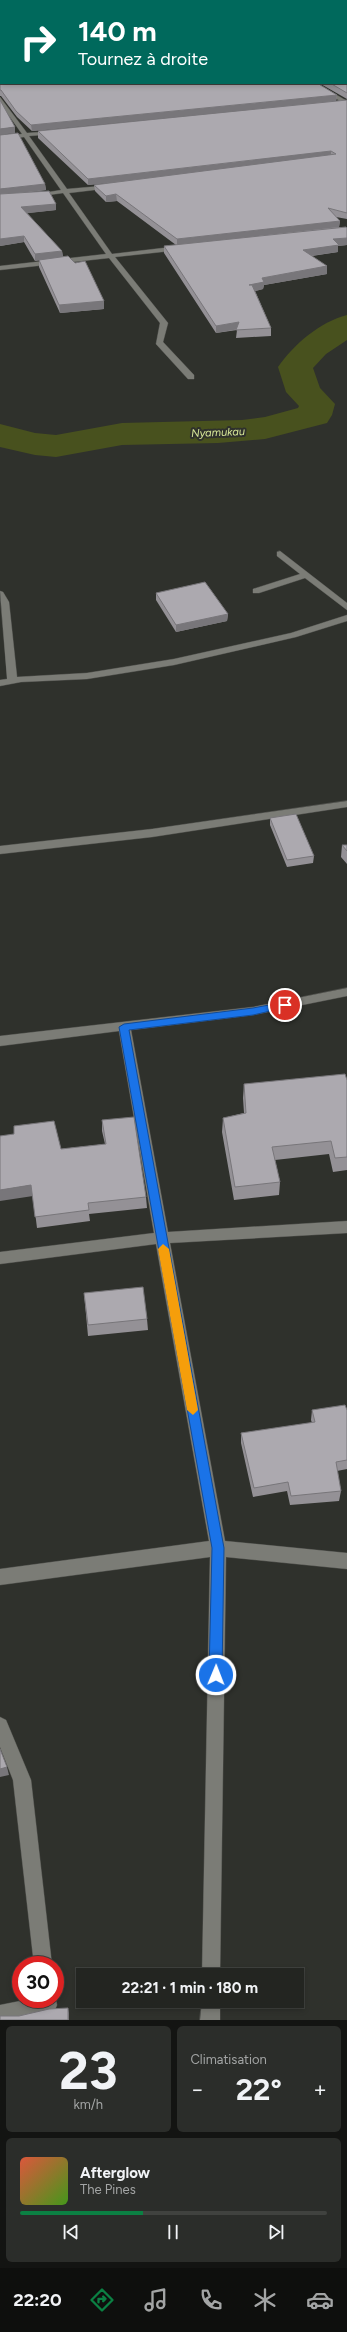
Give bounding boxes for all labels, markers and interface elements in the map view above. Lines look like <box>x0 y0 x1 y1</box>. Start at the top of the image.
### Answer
text: 140 m <box>78 14 157 48</box>
icon: right <box>12 16 64 68</box>
text: Tournez à droite <box>78 48 208 70</box>
water label: Nyamukau <box>191 425 245 440</box>
pin <box>268 988 302 1022</box>
icon: arrive <box>274 994 296 1016</box>
position arrow <box>195 1654 237 1696</box>
speed limit sign: 30 <box>12 1956 64 2008</box>
text: 22:21 · 1 min · 180 m <box>122 1979 258 1997</box>
text: 23 <box>59 2040 118 2102</box>
text: Climatisation <box>191 2052 267 2067</box>
text: 22° <box>236 2071 282 2108</box>
text: − <box>191 2076 204 2103</box>
text: + <box>313 2076 327 2103</box>
text: km/h <box>73 2097 103 2112</box>
text: Afterglow <box>80 2164 150 2182</box>
text: The Pines <box>80 2182 136 2197</box>
icon: previous <box>60 2221 82 2243</box>
icon: pause <box>162 2221 184 2243</box>
icon: next <box>265 2221 287 2243</box>
icon: directions <box>88 2286 116 2314</box>
icon: music <box>142 2286 170 2314</box>
icon: phone <box>197 2286 225 2314</box>
icon: climate <box>251 2286 279 2314</box>
icon: car <box>306 2286 334 2314</box>
text: 22:20 <box>13 2289 62 2311</box>

